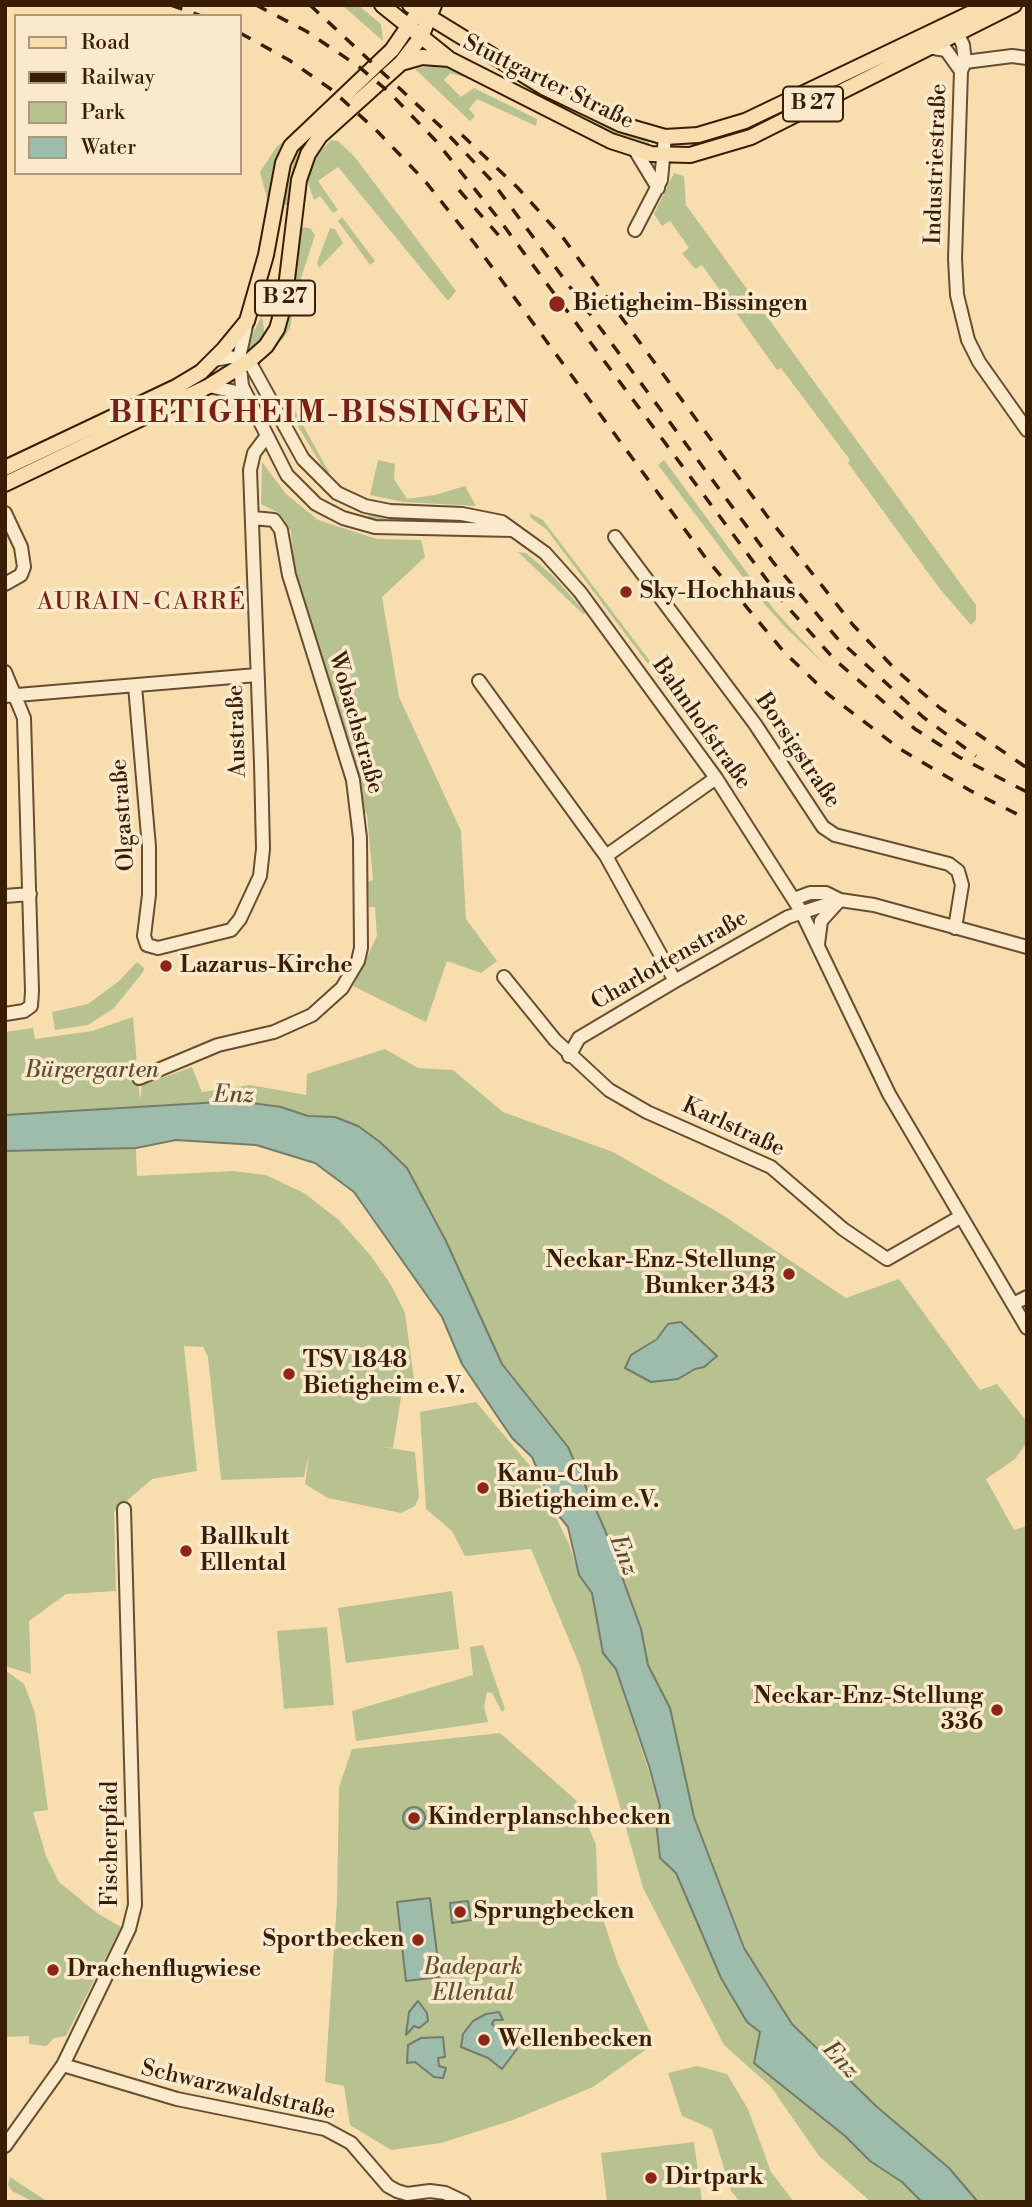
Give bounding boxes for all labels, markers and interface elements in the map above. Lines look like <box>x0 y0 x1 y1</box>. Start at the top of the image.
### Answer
legend <box>14 14 242 175</box>
text: Road <box>81 30 130 56</box>
street label: Stuttgarter Straße <box>458 30 638 136</box>
text: Railway <box>81 65 155 91</box>
street label: Industriestraße <box>920 83 954 245</box>
road number: B 27 <box>783 86 843 122</box>
text: Park <box>81 100 125 126</box>
text: Water <box>81 135 136 161</box>
road number: B 27 <box>255 280 315 316</box>
place label: Bietigheim-Bissingen <box>573 290 808 318</box>
marker: Bietigheim-Bissingen <box>547 294 567 314</box>
district label: BIETIGHEIM-BISSINGEN <box>112 397 528 433</box>
place label: Sky-Hochhaus <box>640 578 796 606</box>
marker: Sky-Hochhaus <box>618 584 634 600</box>
district label: AURAIN-CARRÉ <box>39 589 245 617</box>
street label: Wobachstraße <box>322 649 388 797</box>
street label: Bahnhofstraße <box>645 653 757 795</box>
street label: Austraße <box>223 684 253 778</box>
street label: Borsigstraße <box>748 688 846 814</box>
street label: Olgastraße <box>106 758 142 872</box>
street label: Charlottenstraße <box>587 905 753 1017</box>
place label: Lazarus-Kirche <box>180 952 353 980</box>
marker: Lazarus-Kirche <box>158 958 174 974</box>
park label: Bürgergarten <box>25 1057 159 1085</box>
water label: Enz <box>213 1081 255 1111</box>
street label: Karlstraße <box>677 1092 789 1164</box>
place label: Neckar-Enz-Stellung Bunker 343 <box>546 1247 775 1301</box>
marker: Neckar-Enz-Stellung Bunker 343 <box>781 1266 797 1282</box>
place label: TSV 1848 Bietigheim e.V. <box>303 1347 465 1401</box>
marker: TSV 1848 Bietigheim e.V. <box>281 1366 297 1382</box>
place label: Kanu-Club Bietigheim e.V. <box>497 1461 659 1515</box>
marker: Kanu-Club Bietigheim e.V. <box>475 1480 491 1496</box>
place label: Ballkult Ellental <box>200 1524 289 1578</box>
water label: Enz <box>602 1532 644 1580</box>
marker: Ballkult Ellental <box>178 1543 194 1559</box>
place label: Neckar-Enz-Stellung 336 <box>754 1683 983 1737</box>
marker: Neckar-Enz-Stellung 336 <box>989 1702 1005 1718</box>
street label: Fischerpfad <box>97 1781 125 1907</box>
place label: Kinderplanschbecken <box>428 1804 671 1832</box>
marker: Kinderplanschbecken <box>406 1810 422 1826</box>
place label: Sprungbecken <box>474 1898 634 1926</box>
marker: Sprungbecken <box>452 1904 468 1920</box>
place label: Sportbecken <box>263 1926 404 1954</box>
marker: Sportbecken <box>410 1932 426 1948</box>
park label: Badepark Ellental <box>423 1954 523 2008</box>
place label: Drachenflugwiese <box>67 1956 261 1984</box>
marker: Drachenflugwiese <box>45 1962 61 1978</box>
place label: Wellenbecken <box>498 2026 652 2054</box>
marker: Wellenbecken <box>476 2032 492 2048</box>
water label: Enz <box>816 2036 864 2086</box>
street label: Schwarzwaldstraße <box>138 2055 338 2127</box>
place label: Dirtpark <box>665 2164 763 2192</box>
marker: Dirtpark <box>643 2170 659 2186</box>

